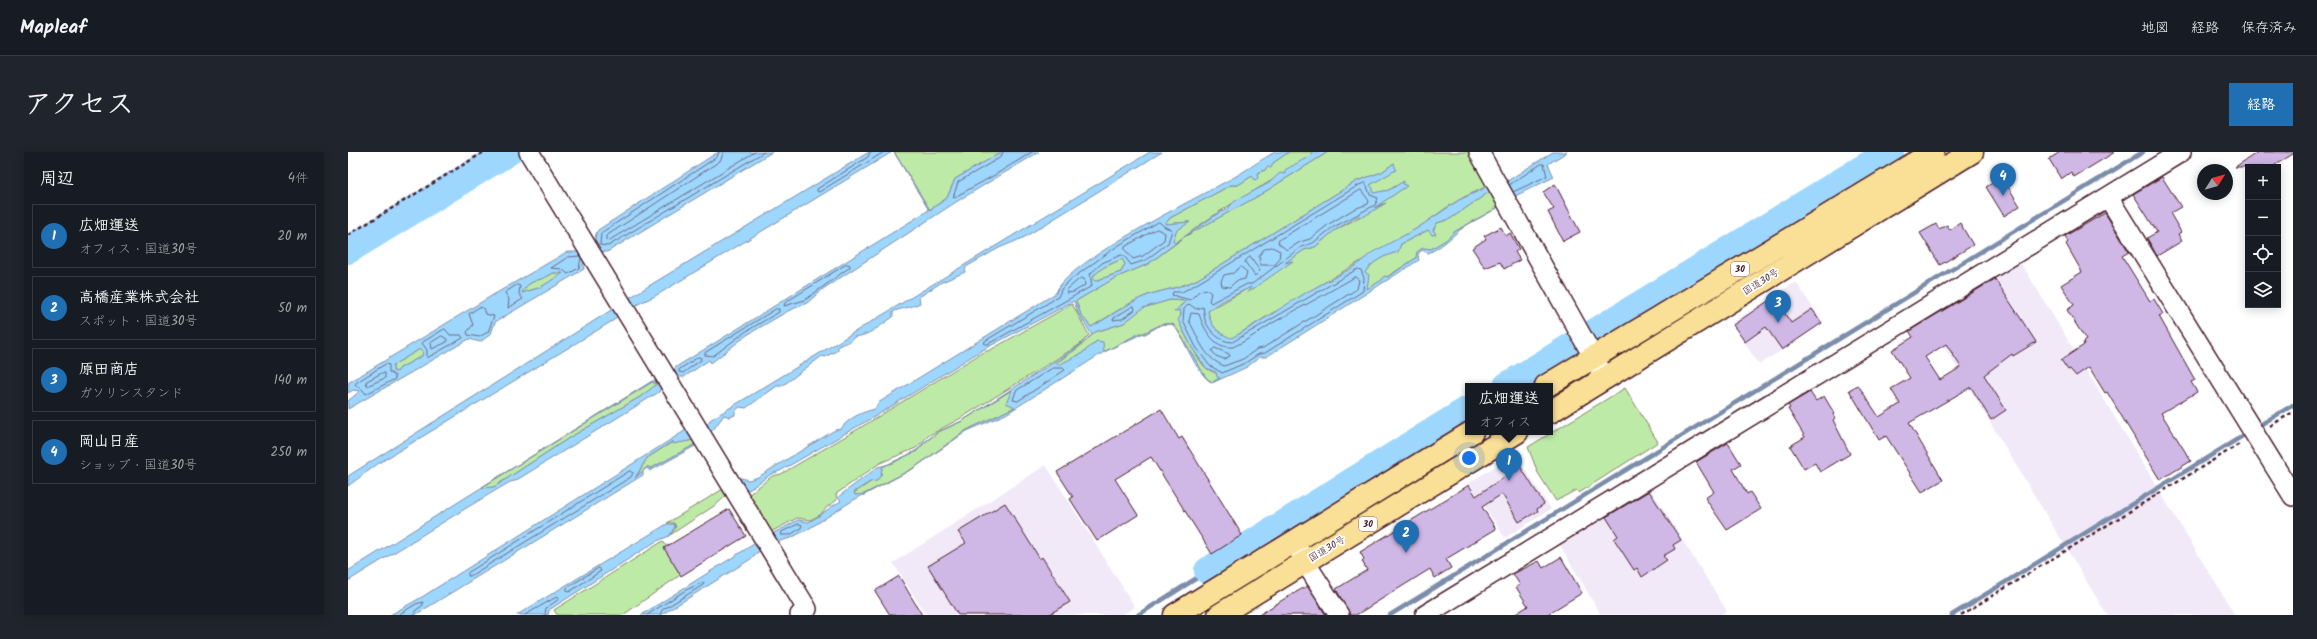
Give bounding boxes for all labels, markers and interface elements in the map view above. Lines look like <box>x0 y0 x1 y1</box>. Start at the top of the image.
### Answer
text: Mapleaf <box>20 13 87 43</box>
text: 地図 <box>2141 17 2169 39</box>
text: 経路 <box>2191 17 2219 39</box>
text: 保存済み <box>2241 17 2297 39</box>
text: アクセス <box>24 83 134 128</box>
button: 経路 <box>2229 83 2293 126</box>
pin: 4 <box>1990 163 2016 196</box>
north arrow <box>2197 164 2233 200</box>
map controls <box>2245 164 2281 308</box>
button: + <box>2245 164 2281 200</box>
text: 周辺 <box>40 166 74 193</box>
text: 4件 <box>288 168 308 189</box>
button: − <box>2245 200 2281 236</box>
text: 広畑運送 <box>79 214 139 238</box>
text: 1 <box>52 226 56 247</box>
text: 20 m <box>277 226 307 247</box>
button: locate <box>2245 236 2281 272</box>
text: オフィス · 国道30号 <box>79 239 197 260</box>
road number: 30 <box>1731 262 1749 276</box>
street label: 国道30号 <box>1739 264 1783 300</box>
button: layers <box>2245 272 2281 308</box>
text: 高橋産業株式会社 <box>79 286 199 310</box>
pin: 3 <box>1765 290 1791 323</box>
text: 2 <box>50 298 58 319</box>
text: 50 m <box>278 298 307 319</box>
text: スポット · 国道30号 <box>79 311 197 332</box>
text: 原田商店 <box>79 358 139 382</box>
text: 3 <box>50 370 58 391</box>
text: 140 m <box>274 370 307 391</box>
text: ガソリンスタンド <box>79 383 183 404</box>
popup <box>1465 383 1553 435</box>
text: 広畑運送 <box>1479 387 1539 411</box>
text: オフィス <box>1479 412 1531 433</box>
text: 岡山日産 <box>79 430 139 454</box>
text: 4 <box>50 442 58 463</box>
text: 250 m <box>270 442 307 463</box>
your location <box>1459 448 1479 468</box>
pin: 1 <box>1496 448 1522 481</box>
text: ショップ · 国道30号 <box>79 455 197 476</box>
road number: 30 <box>1359 517 1377 531</box>
pin: 2 <box>1393 520 1419 553</box>
street label: 国道30号 <box>1305 532 1349 566</box>

